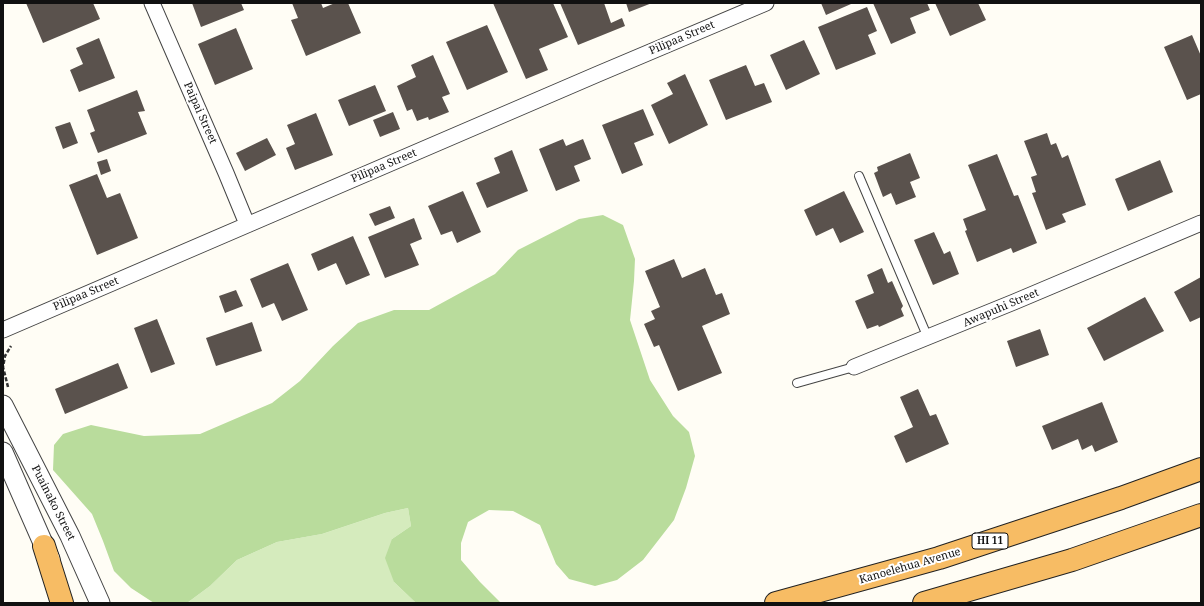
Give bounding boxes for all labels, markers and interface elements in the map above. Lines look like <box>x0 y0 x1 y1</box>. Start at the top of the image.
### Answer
street label: Pilipaa Street <box>647 18 717 58</box>
street label: Paipai Street <box>180 80 220 146</box>
street label: Pilipaa Street <box>349 146 419 186</box>
street label: Pilipaa Street <box>51 274 121 314</box>
street label: Awapuhi Street <box>961 286 1041 330</box>
street label: Puainako Street <box>28 463 78 543</box>
road number: HI 11 <box>972 533 1008 549</box>
street label: Kanoelehua Avenue <box>858 545 962 587</box>

